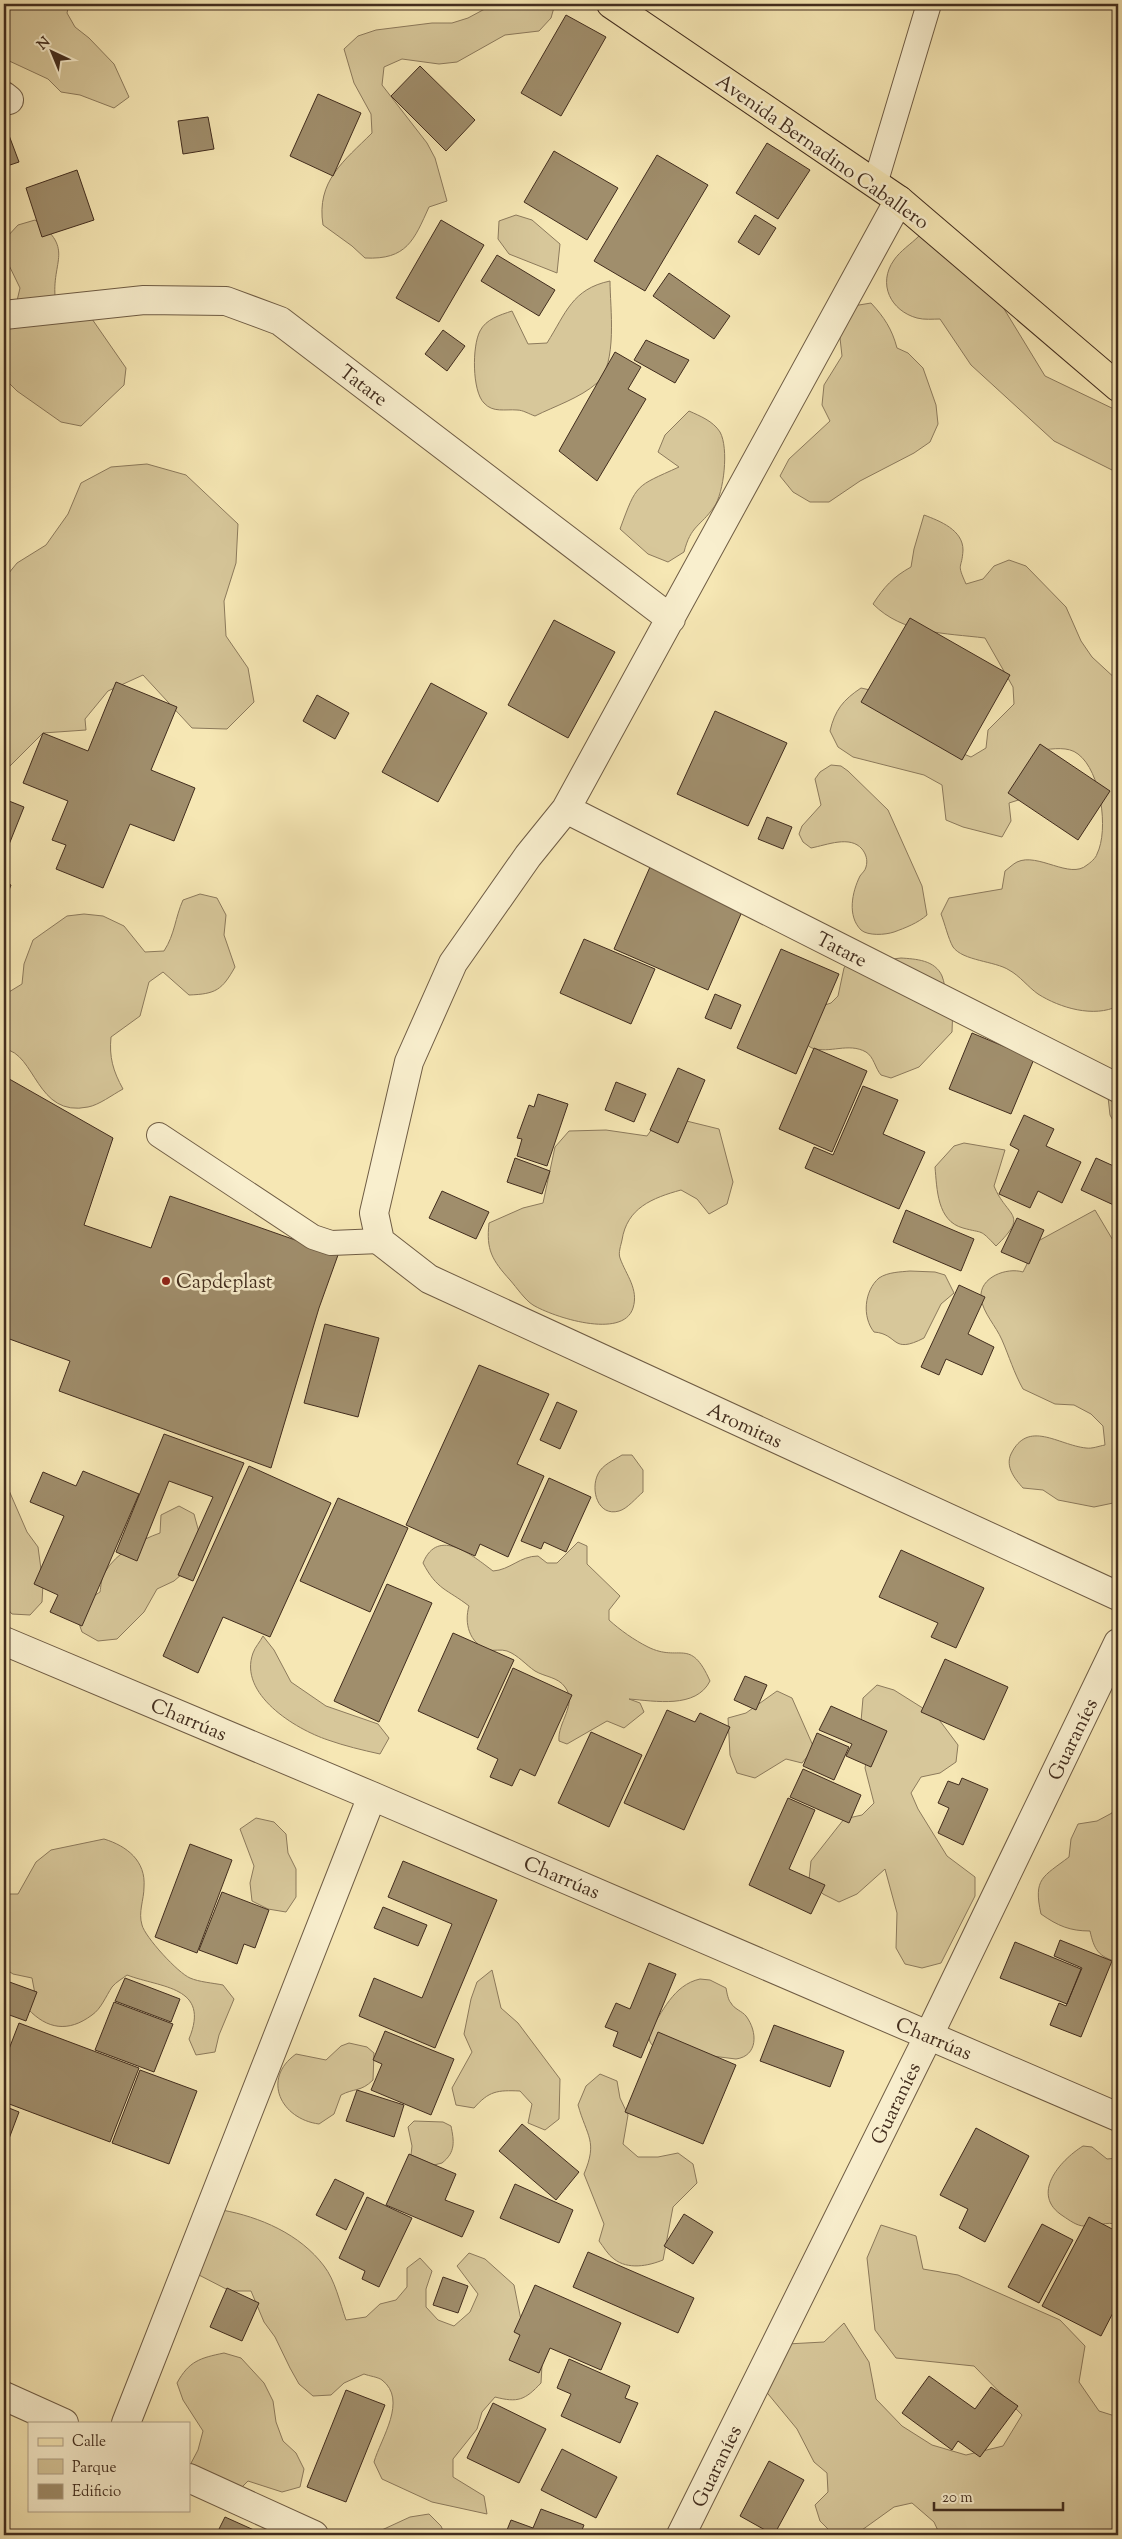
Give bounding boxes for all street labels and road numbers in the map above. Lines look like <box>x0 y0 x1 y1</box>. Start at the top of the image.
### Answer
street label: Avenida Bernadino Caballero <box>709 68 934 238</box>
street label: Tatare <box>332 359 393 415</box>
street label: Tatare <box>810 926 871 976</box>
street label: Aromitas <box>701 1397 787 1457</box>
street label: Charrúas <box>145 1692 231 1750</box>
street label: Guaraníes <box>1042 1694 1107 1786</box>
street label: Charrúas <box>518 1850 604 1908</box>
street label: Charrúas <box>890 2011 976 2069</box>
street label: Guaraníes <box>865 2058 930 2150</box>
street label: Guaraníes <box>686 2421 751 2513</box>

